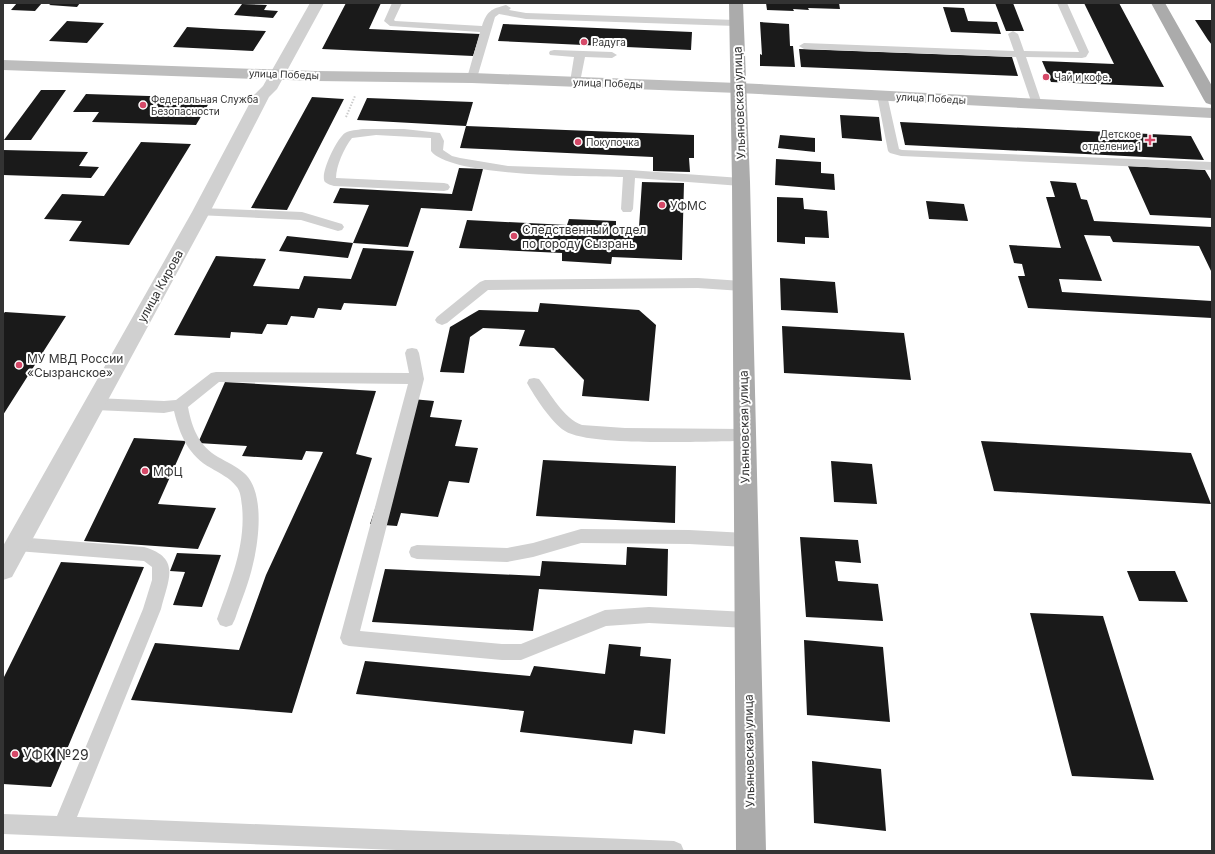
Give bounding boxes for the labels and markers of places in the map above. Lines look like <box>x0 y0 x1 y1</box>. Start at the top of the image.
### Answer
place label: Радуга <box>592 36 626 48</box>
marker: Радуга <box>579 37 589 47</box>
place label: Чай и кофе. <box>1054 71 1111 83</box>
marker: Чай и кофе. <box>1041 72 1051 82</box>
place label: Федеральная Служба Безопасности <box>151 93 258 117</box>
marker: Федеральная Служба Безопасности <box>138 100 148 110</box>
place label: Детское отделение 1 <box>1082 128 1141 152</box>
marker: Детское отделение 1 <box>1144 134 1156 146</box>
place label: Покупочка <box>586 136 639 148</box>
marker: Покупочка <box>573 137 583 147</box>
place label: УФМС <box>670 198 707 213</box>
marker: УФМС <box>657 200 667 210</box>
place label: Следственный отдел по городу Сызрань <box>522 222 646 251</box>
marker: Следственный отдел по городу Сызрань <box>509 231 519 241</box>
place label: МУ МВД России «Сызранское» <box>27 351 123 380</box>
marker: МУ МВД России «Сызранское» <box>14 360 24 370</box>
place label: МФЦ <box>153 464 183 479</box>
marker: МФЦ <box>140 466 150 476</box>
place label: УФК №29 <box>23 746 89 763</box>
marker: УФК №29 <box>10 749 20 759</box>

